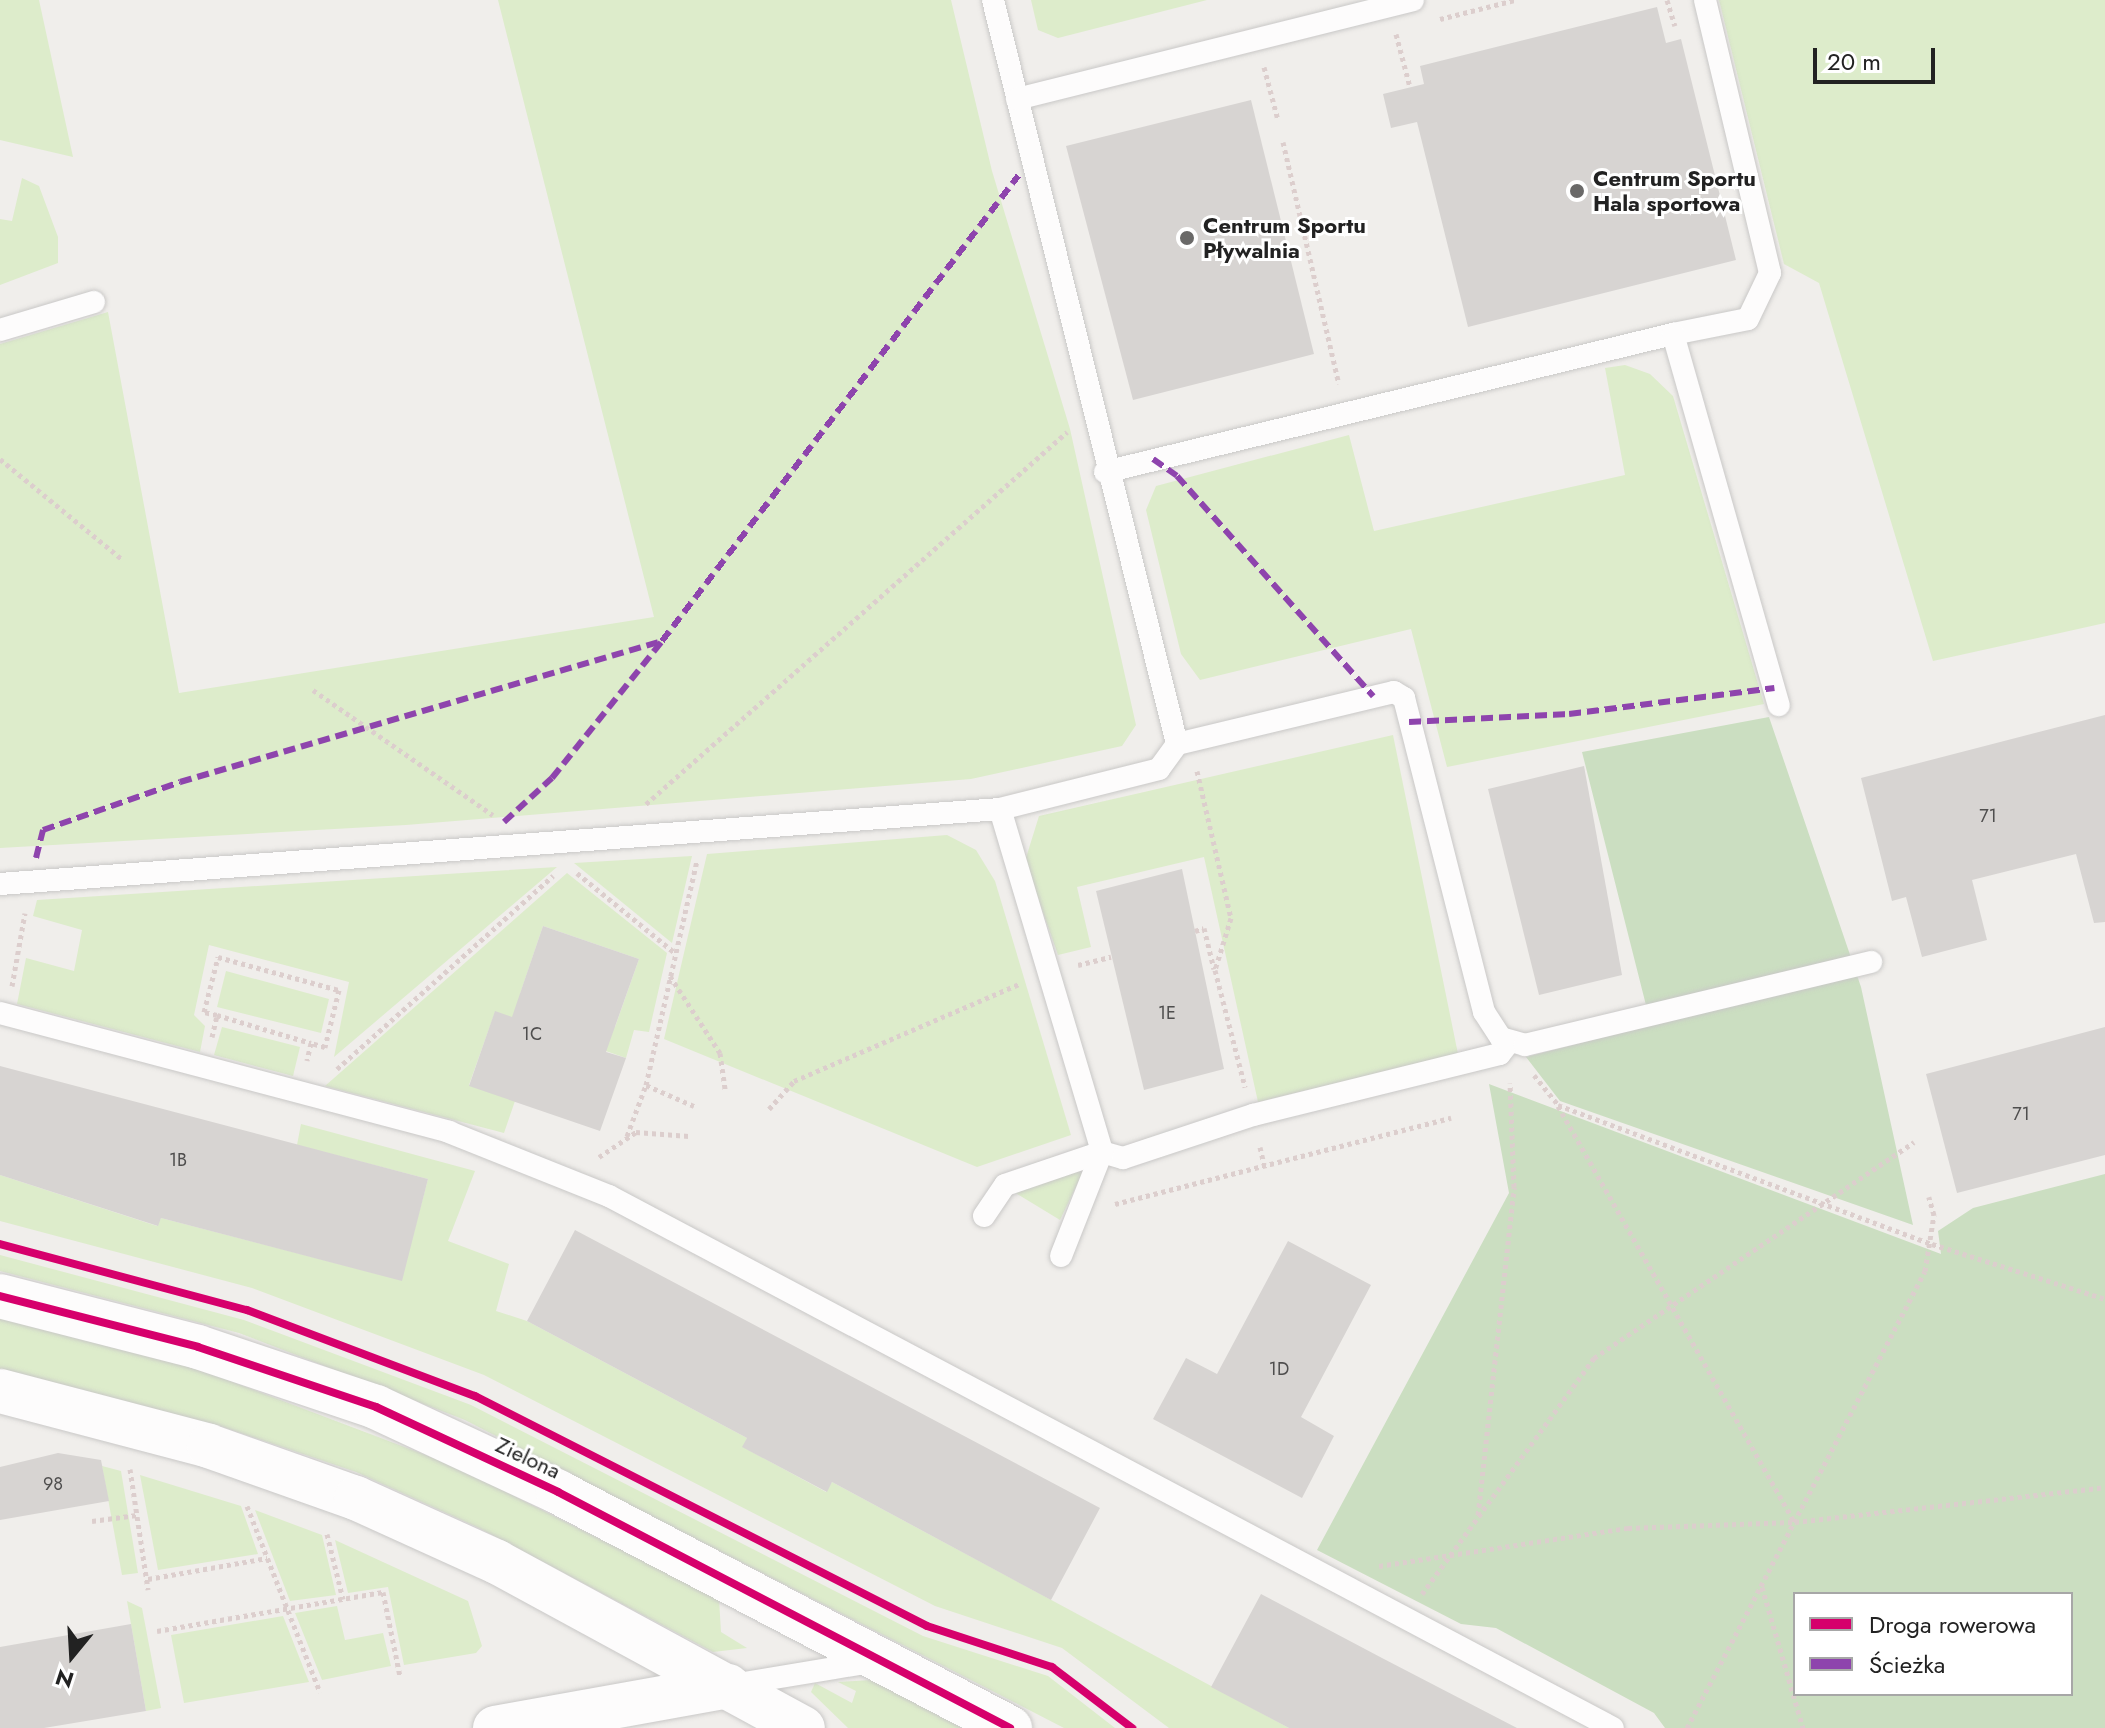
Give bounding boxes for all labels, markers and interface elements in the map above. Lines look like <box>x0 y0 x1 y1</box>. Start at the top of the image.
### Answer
scale bar <box>1817 32 1939 82</box>
text: 20 m <box>1827 44 1881 79</box>
place label: Centrum Sportu Hala sportowa <box>1593 165 1756 216</box>
marker: Centrum Sportu Hala sportowa <box>1568 182 1586 200</box>
place label: Centrum Sportu Pływalnia <box>1203 212 1366 264</box>
marker: Centrum Sportu Pływalnia <box>1178 229 1196 247</box>
house number: 71 <box>1979 805 1997 827</box>
house number: 1E <box>1158 1002 1176 1024</box>
house number: 1C <box>522 1023 542 1045</box>
house number: 71 <box>2012 1103 2030 1125</box>
house number: 1B <box>169 1149 187 1171</box>
house number: 1D <box>1269 1358 1289 1380</box>
street label: Zielona <box>491 1432 565 1484</box>
house number: 98 <box>43 1473 63 1495</box>
legend <box>1793 1592 2073 1696</box>
text: Droga rowerowa <box>1869 1607 2036 1642</box>
north arrow <box>32 1616 112 1696</box>
text: Ścieżka <box>1869 1647 1945 1682</box>
text: N <box>51 1661 78 1697</box>

